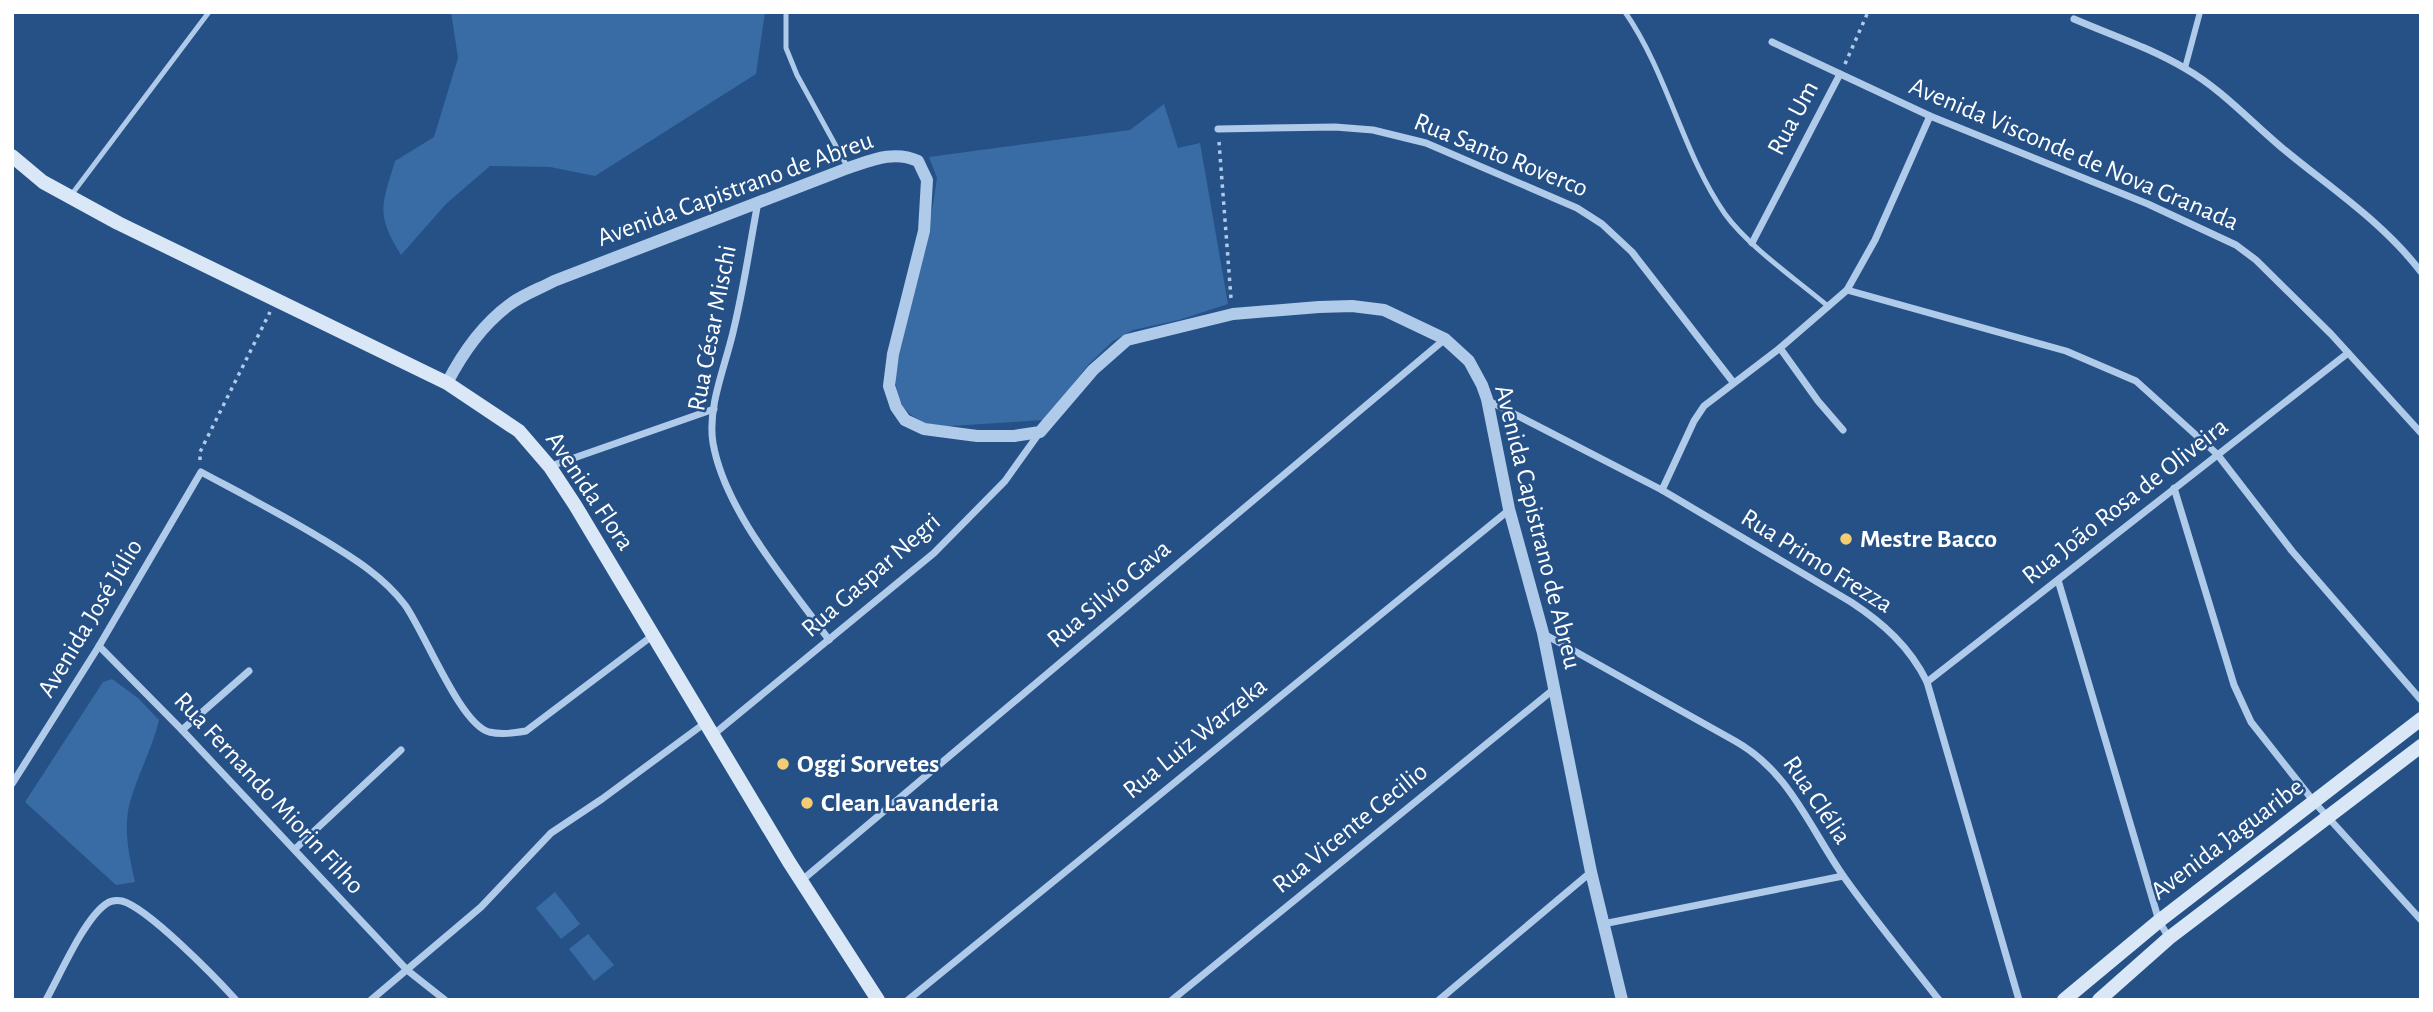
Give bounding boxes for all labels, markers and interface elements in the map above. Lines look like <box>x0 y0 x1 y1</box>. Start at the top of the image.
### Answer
street label: Avenida Visconde de Nova Granada <box>1906 73 2242 235</box>
street label: Rua Um <box>1763 77 1823 159</box>
street label: Rua Santo Roverco <box>1410 108 1592 202</box>
street label: Avenida Capistrano de Abreu <box>594 127 876 251</box>
street label: Rua César Mischi <box>683 243 741 413</box>
street label: Avenida Capistrano de Abreu <box>1490 382 1586 672</box>
street label: Rua João Rosa de Oliveira <box>2017 413 2233 589</box>
street label: Avenida Flora <box>541 427 639 555</box>
street label: Rua Primo Frezza <box>1737 504 1897 618</box>
street label: Rua Gaspar Negri <box>797 508 945 642</box>
place label: Mestre Bacco <box>1860 526 1997 552</box>
marker: Mestre Bacco <box>1838 531 1854 547</box>
street label: Avenida José Júlio <box>33 534 147 702</box>
street label: Rua Silvio Gava <box>1042 535 1176 653</box>
street label: Rua Luiz Warzeka <box>1118 672 1272 804</box>
street label: Rua Fernando Miorin Filho <box>169 687 369 899</box>
place label: Oggi Sorvetes <box>797 751 939 777</box>
street label: Rua Clélia <box>1778 751 1856 849</box>
marker: Oggi Sorvetes <box>775 756 791 772</box>
street label: Rua Vicente Cecilio <box>1268 758 1432 898</box>
street label: Avenida Jaguaribe <box>2146 773 2308 905</box>
place label: Clean Lavanderia <box>821 790 999 816</box>
marker: Clean Lavanderia <box>799 795 815 811</box>

